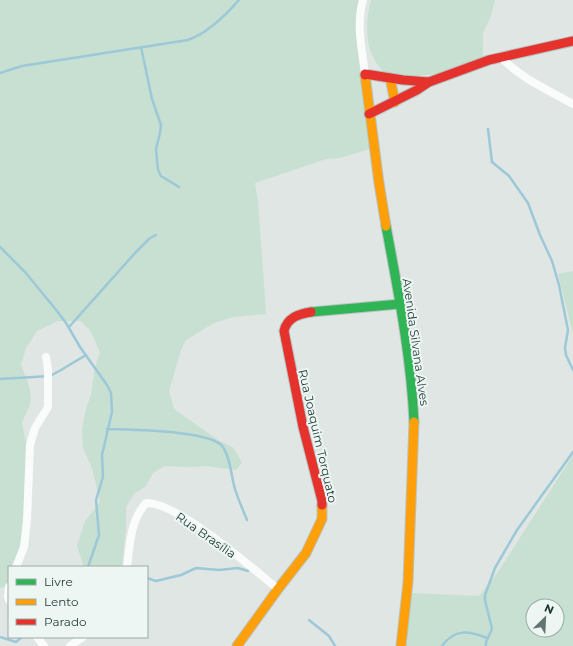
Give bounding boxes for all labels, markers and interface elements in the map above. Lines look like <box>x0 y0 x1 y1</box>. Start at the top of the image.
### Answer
street label: Avenida Silvana Alves <box>400 277 432 407</box>
street label: Rua Joaquim Torquato <box>295 368 341 504</box>
street label: Rua Brasília <box>173 509 239 561</box>
legend <box>8 566 148 638</box>
text: Livre <box>44 574 73 589</box>
text: Lento <box>44 594 79 609</box>
north arrow <box>525 598 565 638</box>
text: N <box>542 601 556 617</box>
text: Parado <box>44 614 87 629</box>

